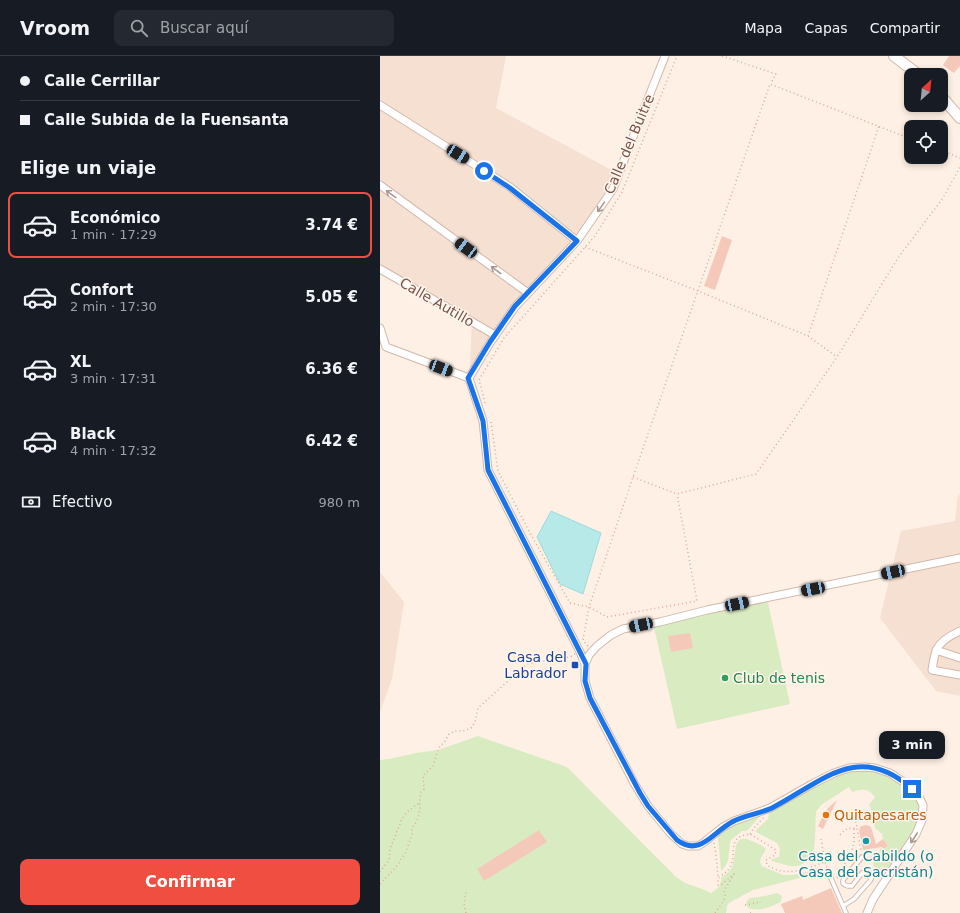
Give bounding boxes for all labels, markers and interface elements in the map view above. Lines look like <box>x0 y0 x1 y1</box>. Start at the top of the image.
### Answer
search box <box>114 10 394 46</box>
text: Vroom <box>20 17 90 39</box>
icon: search <box>128 17 150 39</box>
text: Buscar aquí <box>160 19 248 37</box>
text: Mapa <box>744 20 783 36</box>
text: Capas <box>805 20 848 36</box>
text: Compartir <box>870 20 940 36</box>
north arrow <box>904 68 948 112</box>
map controls <box>904 68 948 164</box>
text: Calle Cerrillar <box>44 72 160 90</box>
street label: Calle del Buitre <box>601 92 657 196</box>
text: Calle Subida de la Fuensanta <box>44 111 289 129</box>
button: locate <box>904 120 948 164</box>
car <box>445 143 471 165</box>
text: Elige un viaje <box>20 157 156 178</box>
route start <box>475 162 493 180</box>
one-way arrow <box>386 189 397 198</box>
one-way arrow <box>597 201 605 212</box>
icon: car <box>22 207 58 243</box>
text: Económico <box>70 209 160 227</box>
text: 3.74 € <box>305 216 358 234</box>
text: 1 min · 17:29 <box>70 227 157 242</box>
car <box>453 236 479 260</box>
one-way arrow <box>491 266 502 274</box>
street label: Calle Autillo <box>397 274 477 330</box>
icon: car <box>22 279 58 315</box>
text: Confort <box>70 281 133 299</box>
text: 5.05 € <box>305 288 358 306</box>
text: 2 min · 17:30 <box>70 299 157 314</box>
icon: car <box>22 351 58 387</box>
text: XL <box>70 353 91 371</box>
car <box>428 358 454 378</box>
text: 6.36 € <box>305 360 358 378</box>
text: 3 min · 17:31 <box>70 371 157 386</box>
icon: car <box>22 423 58 459</box>
text: Black <box>70 425 116 443</box>
text: 6.42 € <box>305 432 358 450</box>
text: 4 min · 17:32 <box>70 443 157 458</box>
icon: cash <box>20 491 42 513</box>
text: Efectivo <box>52 493 112 511</box>
text: 980 m <box>318 495 360 510</box>
car <box>880 564 906 580</box>
car <box>800 581 826 597</box>
car <box>724 596 750 612</box>
car <box>628 617 654 633</box>
place label: Casa del Labrador <box>504 649 567 681</box>
marker: Casa del Labrador <box>570 660 580 670</box>
place label: Club de tenis <box>733 670 825 686</box>
marker: Club de tenis <box>720 673 730 683</box>
callout: 3 min <box>879 731 945 759</box>
text: 3 min <box>892 737 932 752</box>
route end <box>903 780 921 798</box>
place label: Quitapesares <box>834 807 927 823</box>
marker: Quitapesares <box>821 810 831 820</box>
one-way arrow <box>909 832 918 843</box>
marker: Casa del Cabildo (o Casa del Sacristán) <box>861 836 871 846</box>
place label: Casa del Cabildo (o Casa del Sacristán) <box>798 848 934 880</box>
button: Confirmar <box>20 859 360 905</box>

